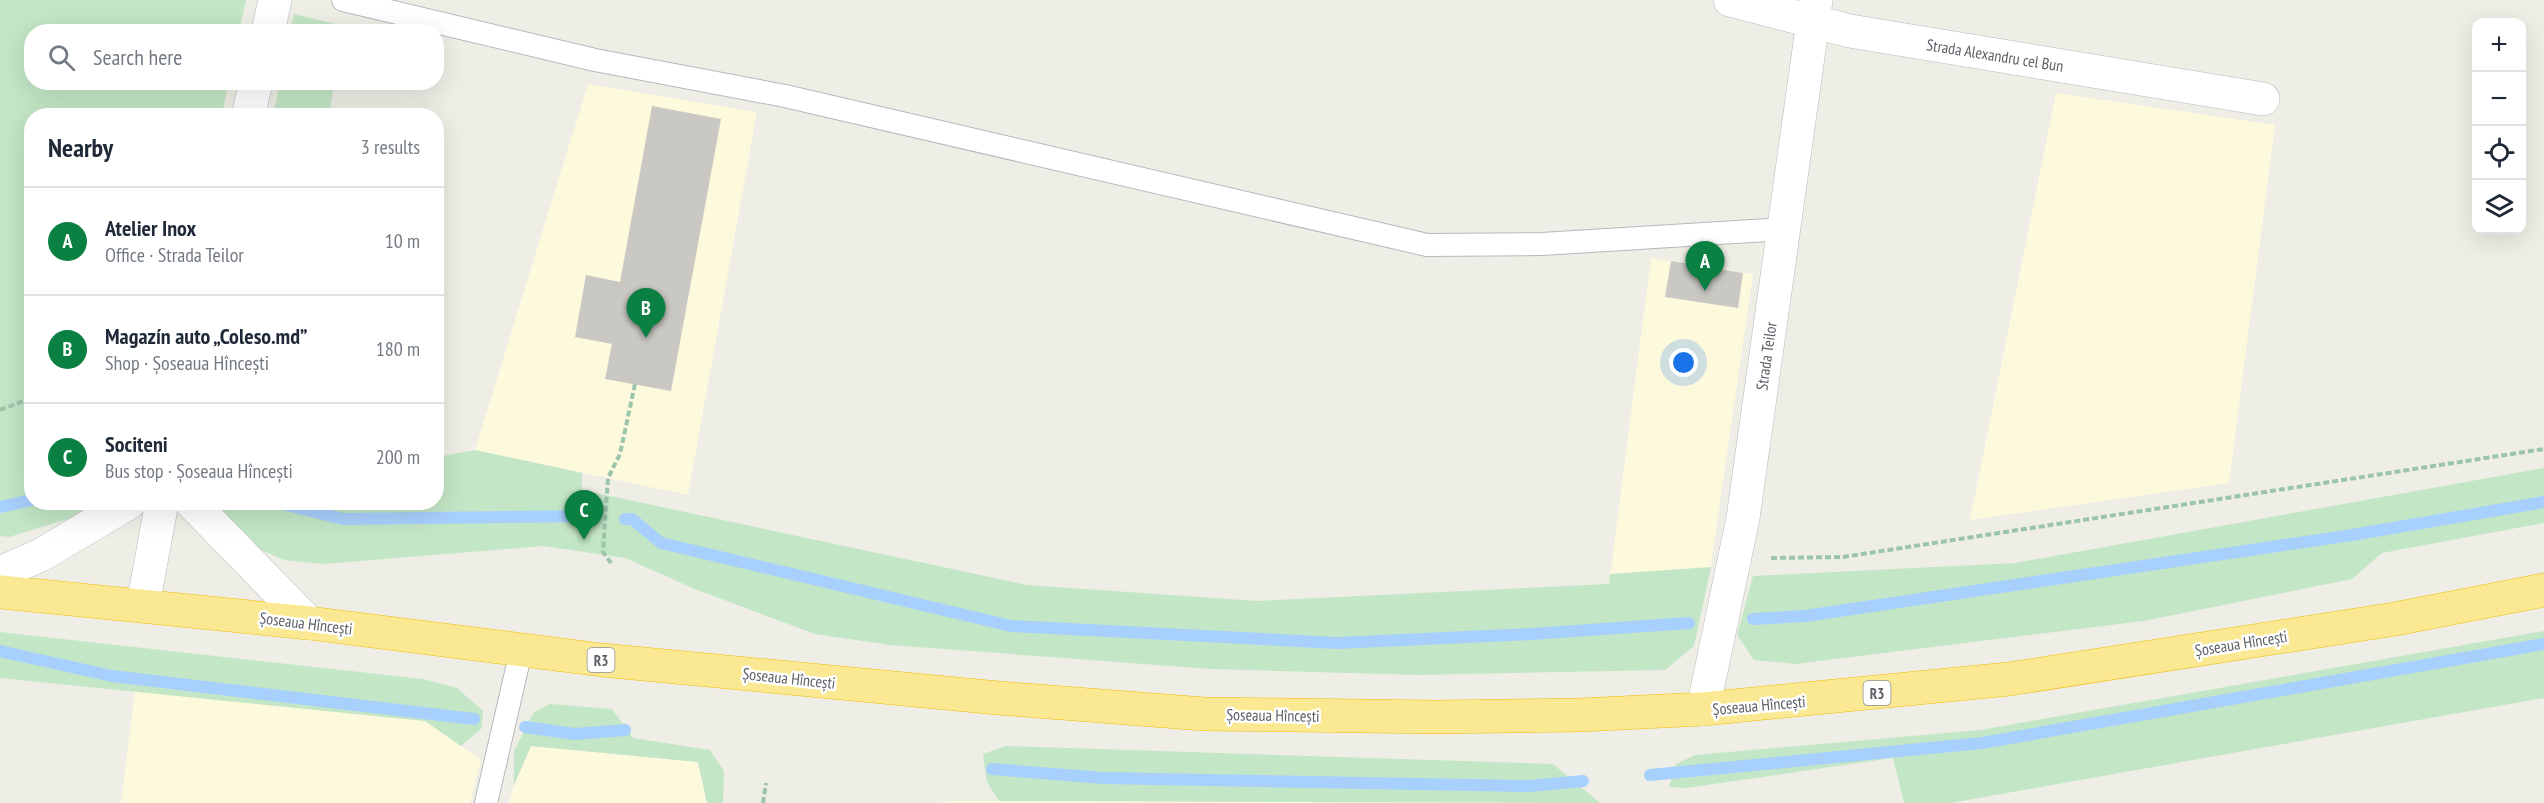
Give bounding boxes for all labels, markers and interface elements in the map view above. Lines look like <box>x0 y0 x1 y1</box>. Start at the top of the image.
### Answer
map controls <box>2472 18 2526 234</box>
button: + <box>2472 18 2526 72</box>
search box <box>24 24 444 90</box>
street label: Strada Alexandru cel Bun <box>1925 34 2065 76</box>
icon: search <box>45 41 78 74</box>
text: Search here <box>93 43 182 71</box>
button: − <box>2472 72 2526 126</box>
button: locate <box>2472 126 2526 180</box>
text: Nearby <box>48 131 113 164</box>
text: 3 results <box>361 134 420 160</box>
button: layers <box>2472 180 2526 234</box>
text: Atelier Inox <box>105 214 196 242</box>
text: A <box>62 228 73 254</box>
text: 10 m <box>385 228 420 254</box>
text: Office · Strada Teilor <box>105 242 244 268</box>
pin: A <box>1686 242 1724 291</box>
pin: B <box>626 288 666 338</box>
street label: Strada Teilor <box>1751 320 1781 392</box>
text: Magazín auto „Coleso.md” <box>105 322 308 350</box>
text: B <box>63 336 72 362</box>
text: 180 m <box>376 336 420 362</box>
your location <box>1669 348 1698 377</box>
text: Shop · Șoseaua Hîncești <box>105 350 269 376</box>
text: Sociteni <box>105 430 168 458</box>
text: C <box>63 444 72 470</box>
text: 200 m <box>376 444 420 470</box>
text: Bus stop · Șoseaua Hîncești <box>105 458 293 484</box>
pin: C <box>564 490 604 540</box>
street label: Șoseaua Hîncești <box>258 607 354 639</box>
street label: Șoseaua Hîncești <box>2193 626 2289 660</box>
road number: R3 <box>588 648 614 672</box>
street label: Șoseaua Hîncești <box>742 663 836 693</box>
road number: R3 <box>1864 681 1890 705</box>
street label: Șoseaua Hîncești <box>1712 691 1806 719</box>
street label: Șoseaua Hîncești <box>1226 704 1320 726</box>

